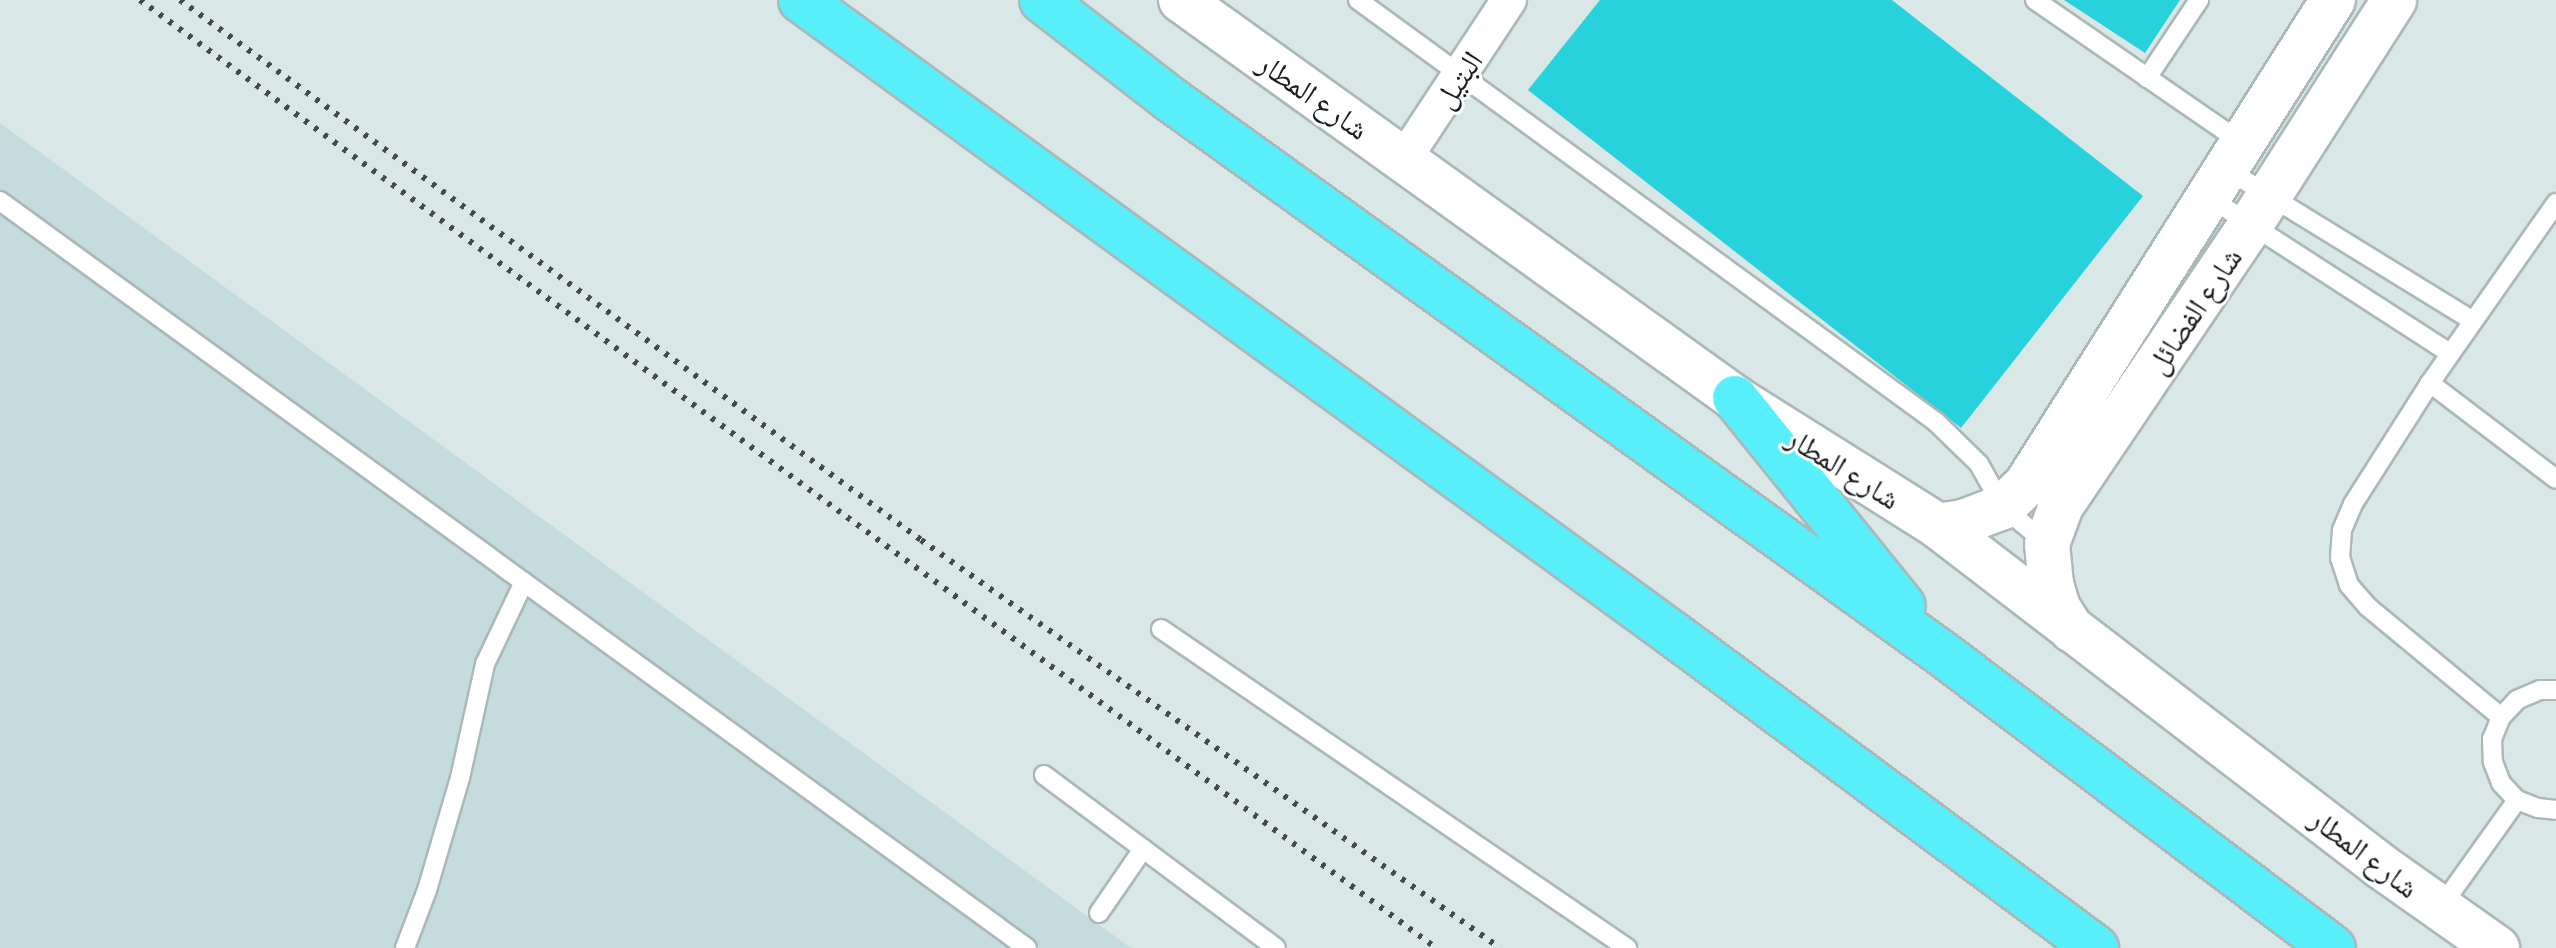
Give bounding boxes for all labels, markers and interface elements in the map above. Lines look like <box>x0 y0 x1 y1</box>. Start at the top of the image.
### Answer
street label: البتيل <box>1425 43 1489 115</box>
street label: شارع المطار <box>1252 44 1376 146</box>
street label: شارع الفضائل <box>2138 240 2248 380</box>
street label: شارع المطار <box>1781 418 1907 516</box>
street label: شارع المطار <box>2304 799 2426 905</box>

